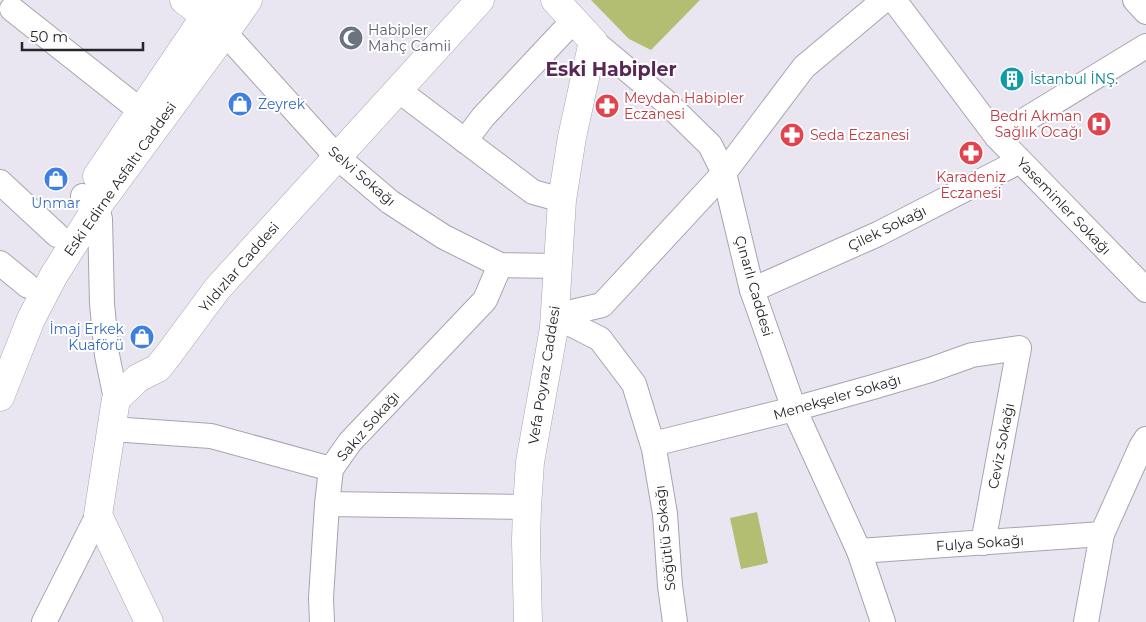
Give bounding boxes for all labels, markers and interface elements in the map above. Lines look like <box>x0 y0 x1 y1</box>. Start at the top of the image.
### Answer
scale bar <box>22 20 144 52</box>
place label: Habipler Mahç Camii <box>368 21 451 55</box>
mosque icon: Habipler Mahç Camii <box>338 25 364 51</box>
text: 50 m <box>30 27 68 46</box>
district label: Eski Habipler <box>545 58 677 81</box>
building icon: İstanbul İNŞ. <box>999 66 1025 92</box>
place label: İstanbul İNŞ. <box>1030 70 1118 88</box>
place label: Meydan Habipler Eczanesi <box>624 89 745 123</box>
shop icon: Zeyrek <box>227 91 253 117</box>
pharmacy icon: Meydan Habipler Eczanesi <box>594 93 620 119</box>
place label: Zeyrek <box>258 95 306 113</box>
street label: Eski Edirne Asfaltı Caddesi <box>60 98 180 260</box>
place label: Bedri Akman Sağlık Ocağı <box>990 107 1082 141</box>
hospital icon: Bedri Akman Sağlık Ocağı <box>1086 111 1112 137</box>
pharmacy icon: Seda Eczanesi <box>779 122 805 148</box>
place label: Seda Eczanesi <box>810 126 909 144</box>
pharmacy icon: Karadeniz Eczanesi <box>958 140 984 166</box>
street label: Selvi Sokağı <box>325 142 399 210</box>
street label: Yaseminler Sokağı <box>1013 154 1115 258</box>
shop icon: Unmar <box>43 166 69 192</box>
place label: Karadeniz Eczanesi <box>936 168 1006 202</box>
place label: Unmar <box>31 194 81 212</box>
street label: Çilek Sokağı <box>845 201 929 255</box>
street label: Yıldızlar Caddesi <box>195 218 283 316</box>
street label: Çınarlı Caddesi <box>731 233 777 339</box>
street label: Vefa Poyraz Caddesi <box>524 304 564 446</box>
place label: İmaj Erkek Kuaförü <box>49 320 125 354</box>
shop icon: İmaj Erkek Kuaförü <box>129 324 155 350</box>
street label: Menekşeler Sokağı <box>771 370 903 424</box>
street label: Sakız Sokağı <box>333 387 403 465</box>
street label: Ceviz Sokağı <box>984 401 1018 491</box>
street label: Söğütlü Sokağı <box>651 484 679 592</box>
street label: Fulya Sokağı <box>935 531 1025 555</box>

